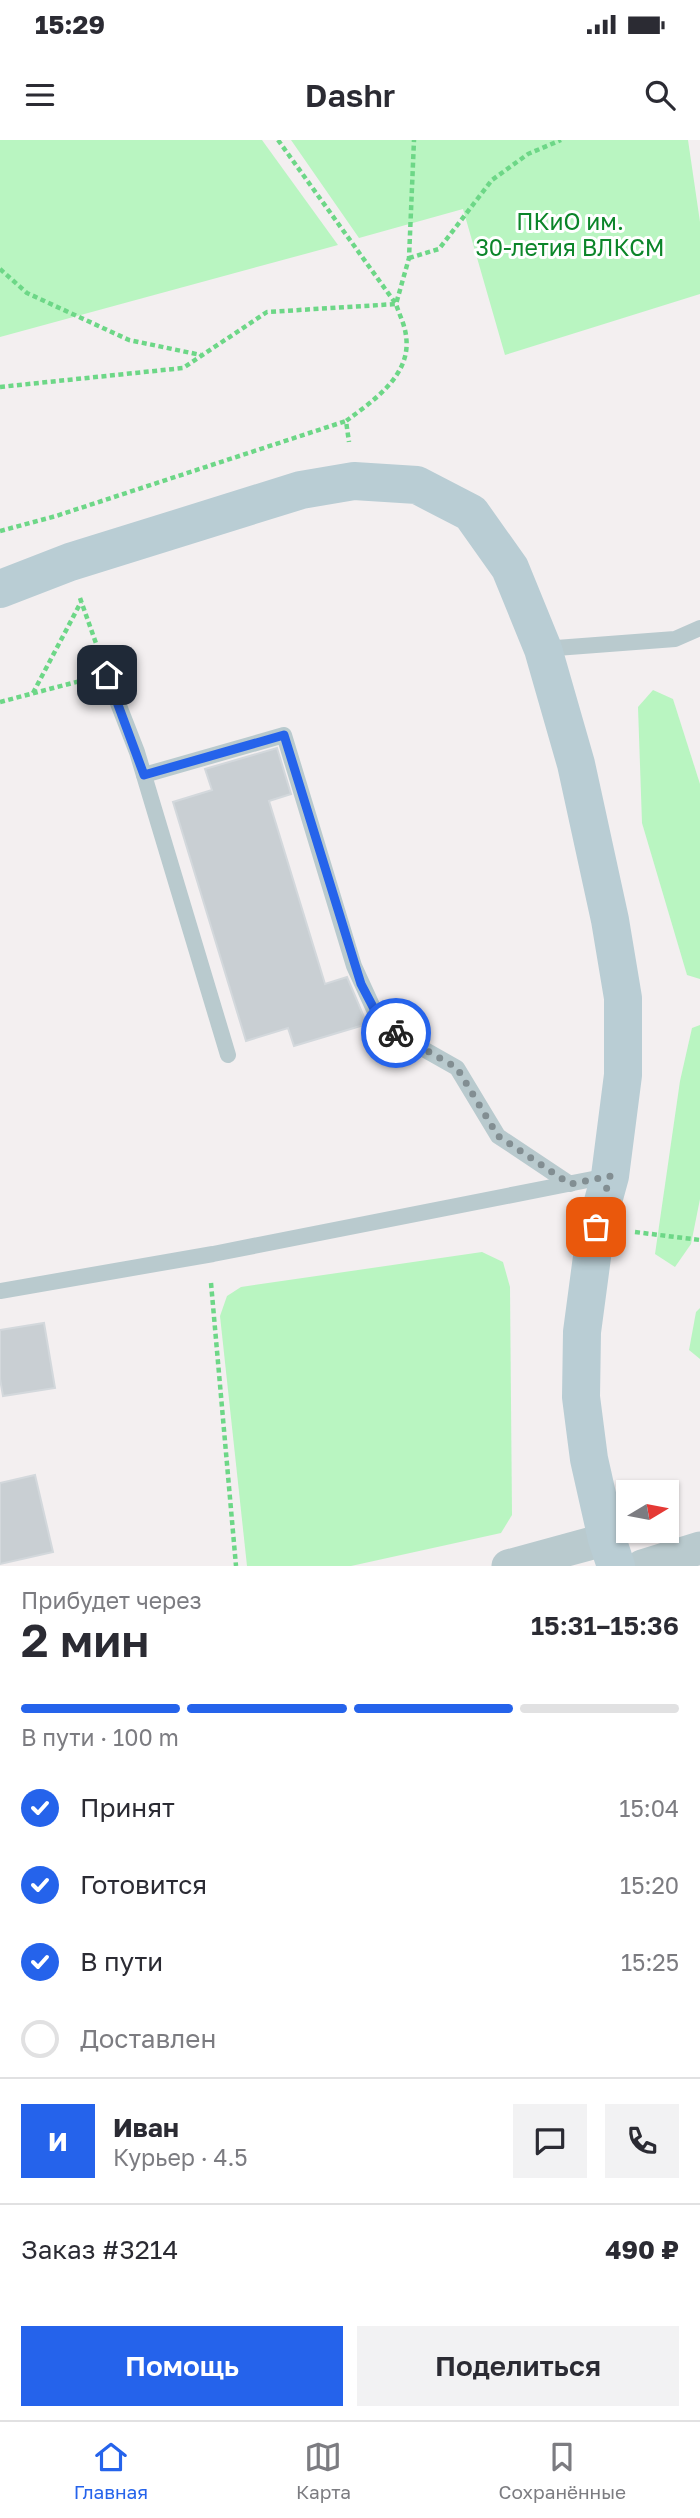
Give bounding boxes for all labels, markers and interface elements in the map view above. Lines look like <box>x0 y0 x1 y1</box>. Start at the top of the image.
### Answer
text: 15:29 <box>35 9 105 40</box>
icon: menu <box>21 76 59 114</box>
text: Dashr <box>305 76 395 114</box>
icon: search <box>641 76 679 114</box>
park label: ПКиО им. 30-летия ВЛКСМ <box>475 207 665 261</box>
pin <box>77 645 137 705</box>
icon: home <box>88 656 126 694</box>
courier <box>361 998 431 1068</box>
icon: bike <box>377 1014 415 1052</box>
pin <box>566 1197 626 1257</box>
icon: bag <box>577 1208 615 1246</box>
north arrow <box>616 1480 679 1544</box>
map controls <box>616 1480 679 1543</box>
text: Прибудет через <box>21 1586 202 1614</box>
text: 15:31–15:36 <box>531 1610 679 1641</box>
text: 2 мин <box>21 1612 149 1667</box>
text: В пути · 100 m <box>21 1723 179 1751</box>
icon: check <box>21 1789 59 1827</box>
text: Принят <box>80 1792 175 1823</box>
text: 15:04 <box>619 1794 679 1822</box>
icon: check <box>21 1866 59 1904</box>
text: Готовится <box>80 1869 207 1900</box>
text: 15:20 <box>620 1871 679 1899</box>
icon: check <box>21 1943 59 1981</box>
text: В пути <box>80 1946 163 1977</box>
text: 15:25 <box>621 1948 679 1976</box>
text: Доставлен <box>80 2023 216 2054</box>
button: chat <box>513 2104 587 2178</box>
button: phone <box>605 2104 679 2178</box>
text: Иван <box>113 2112 179 2143</box>
text: И <box>48 2126 68 2157</box>
text: Курьер · 4.5 <box>113 2143 248 2171</box>
text: Заказ #3214 <box>21 2234 178 2265</box>
text: 490 ₽ <box>605 2234 679 2265</box>
button: Помощь <box>21 2326 343 2406</box>
button: Поделиться <box>357 2326 679 2406</box>
tab: Главная <box>74 2438 148 2503</box>
tab: Карта <box>296 2438 351 2503</box>
tab: Сохранённые <box>499 2438 626 2503</box>

